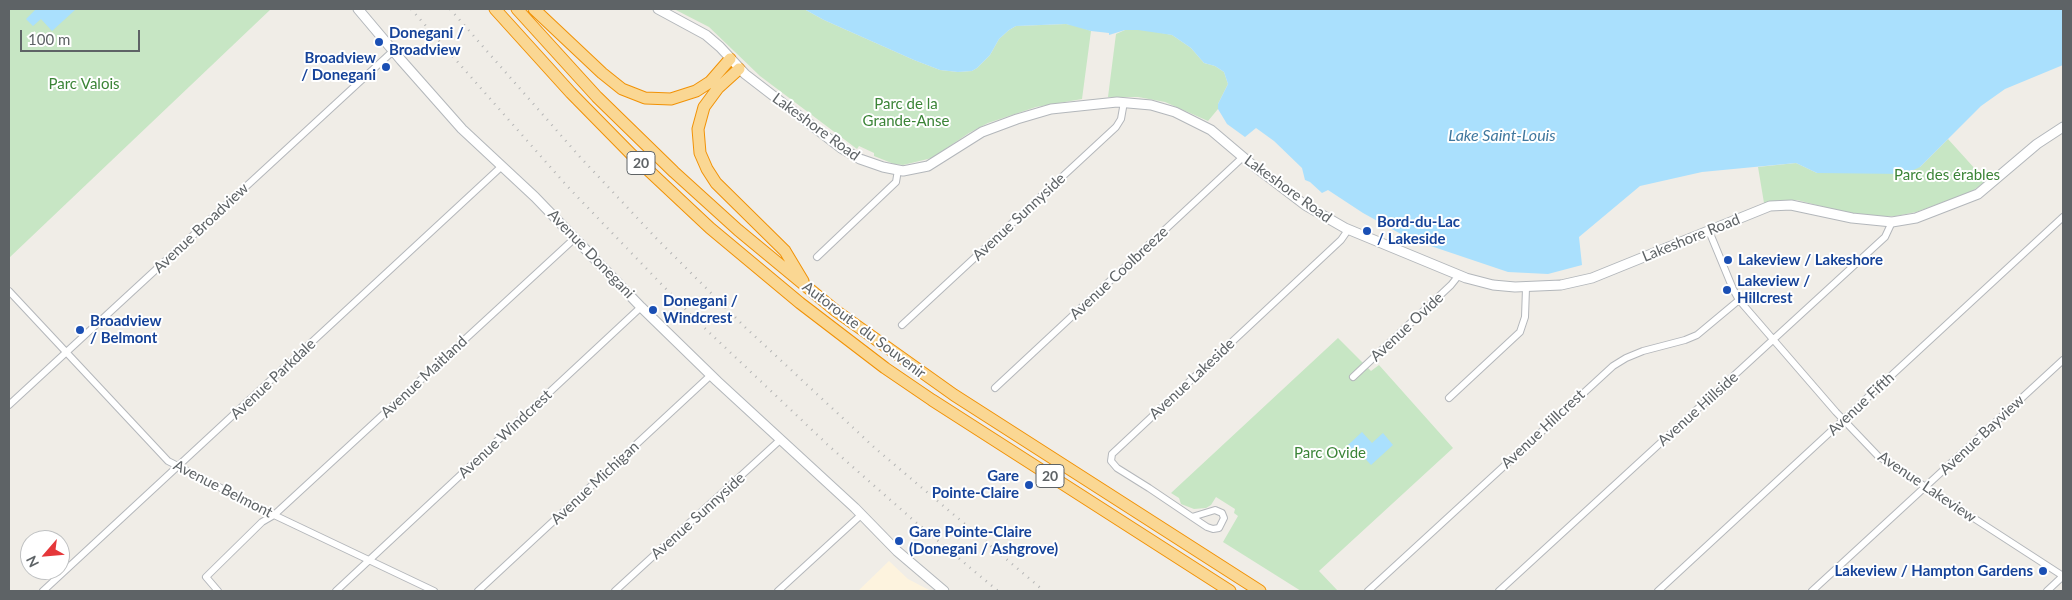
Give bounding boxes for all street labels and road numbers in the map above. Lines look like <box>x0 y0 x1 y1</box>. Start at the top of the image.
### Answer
street label: Lakeshore Road <box>769 89 863 165</box>
street label: Lakeshore Road <box>1241 151 1335 227</box>
road number: 20 <box>627 152 655 174</box>
street label: Avenue Sunnyside <box>969 169 1069 265</box>
street label: Avenue Broadview <box>150 179 252 277</box>
street label: Avenue Donegani <box>544 206 638 302</box>
street label: Lakeshore Road <box>1639 210 1743 266</box>
street label: Avenue Coolbreeze <box>1066 223 1172 323</box>
street label: Autoroute du Souvenir <box>799 278 929 382</box>
street label: Avenue Ovide <box>1367 289 1447 365</box>
street label: Avenue Maitland <box>377 332 471 422</box>
street label: Avenue Parkdale <box>227 335 319 423</box>
street label: Avenue Lakeside <box>1146 335 1238 423</box>
street label: Avenue Hillside <box>1654 368 1742 450</box>
street label: Avenue Fifth <box>1824 369 1898 439</box>
street label: Avenue Windcrest <box>454 386 556 482</box>
street label: Avenue Hillcrest <box>1498 386 1588 472</box>
street label: Avenue Bayview <box>1936 391 2028 479</box>
street label: Avenue Michigan <box>547 438 643 528</box>
street label: Avenue Lakeview <box>1874 448 1980 526</box>
street label: Avenue Belmont <box>170 456 276 522</box>
road number: 20 <box>1036 464 1064 488</box>
street label: Avenue Sunnyside <box>647 469 749 563</box>

